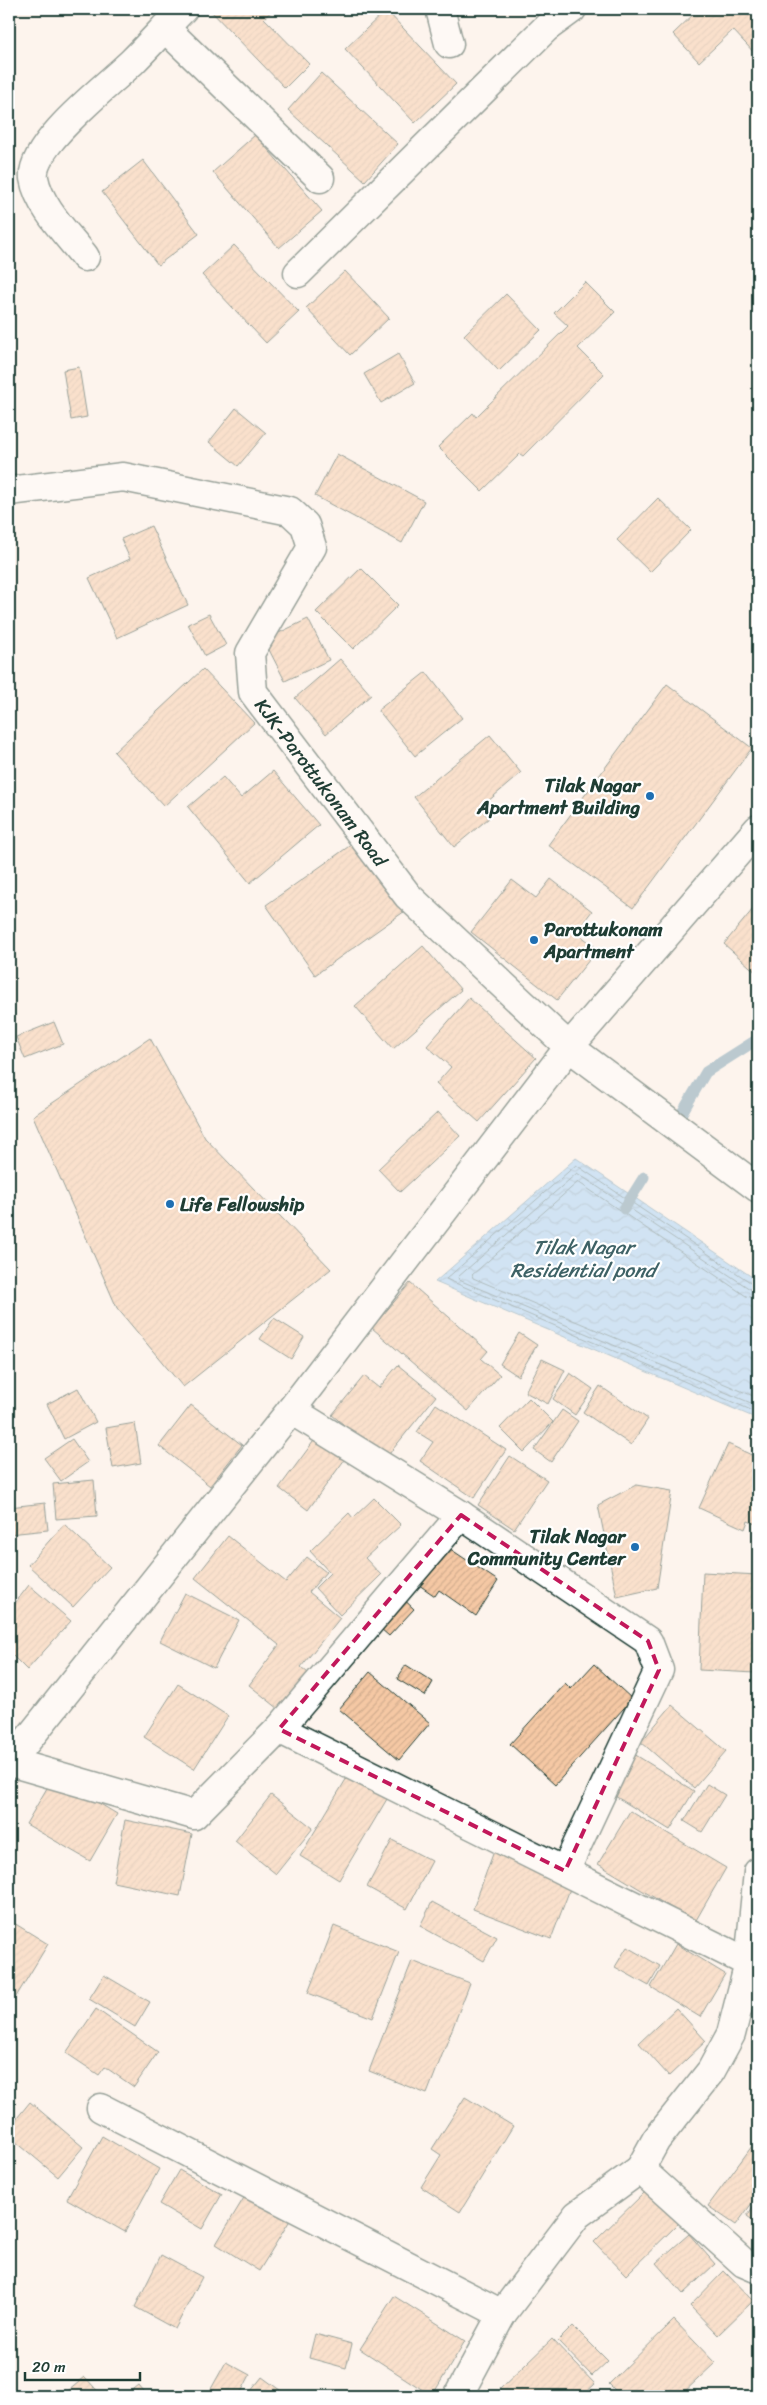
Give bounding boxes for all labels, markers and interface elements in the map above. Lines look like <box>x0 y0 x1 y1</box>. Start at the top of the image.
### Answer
street label: KJK-Parottukonam Road <box>246 691 397 875</box>
place label: Tilak Nagar Apartment Building <box>476 769 642 824</box>
marker: Tilak Nagar Apartment Building <box>644 790 656 802</box>
place label: Parottukonam Apartment <box>543 913 663 968</box>
marker: Parottukonam Apartment <box>528 934 540 946</box>
place label: Life Fellowship <box>180 1188 305 1221</box>
marker: Life Fellowship <box>164 1198 176 1210</box>
water label: Tilak Nagar Residential pond <box>510 1230 661 1288</box>
place label: Tilak Nagar Community Center <box>467 1520 627 1575</box>
marker: Tilak Nagar Community Center <box>629 1541 641 1553</box>
scale bar <box>25 2350 140 2382</box>
text: 20 m <box>32 2354 66 2380</box>

